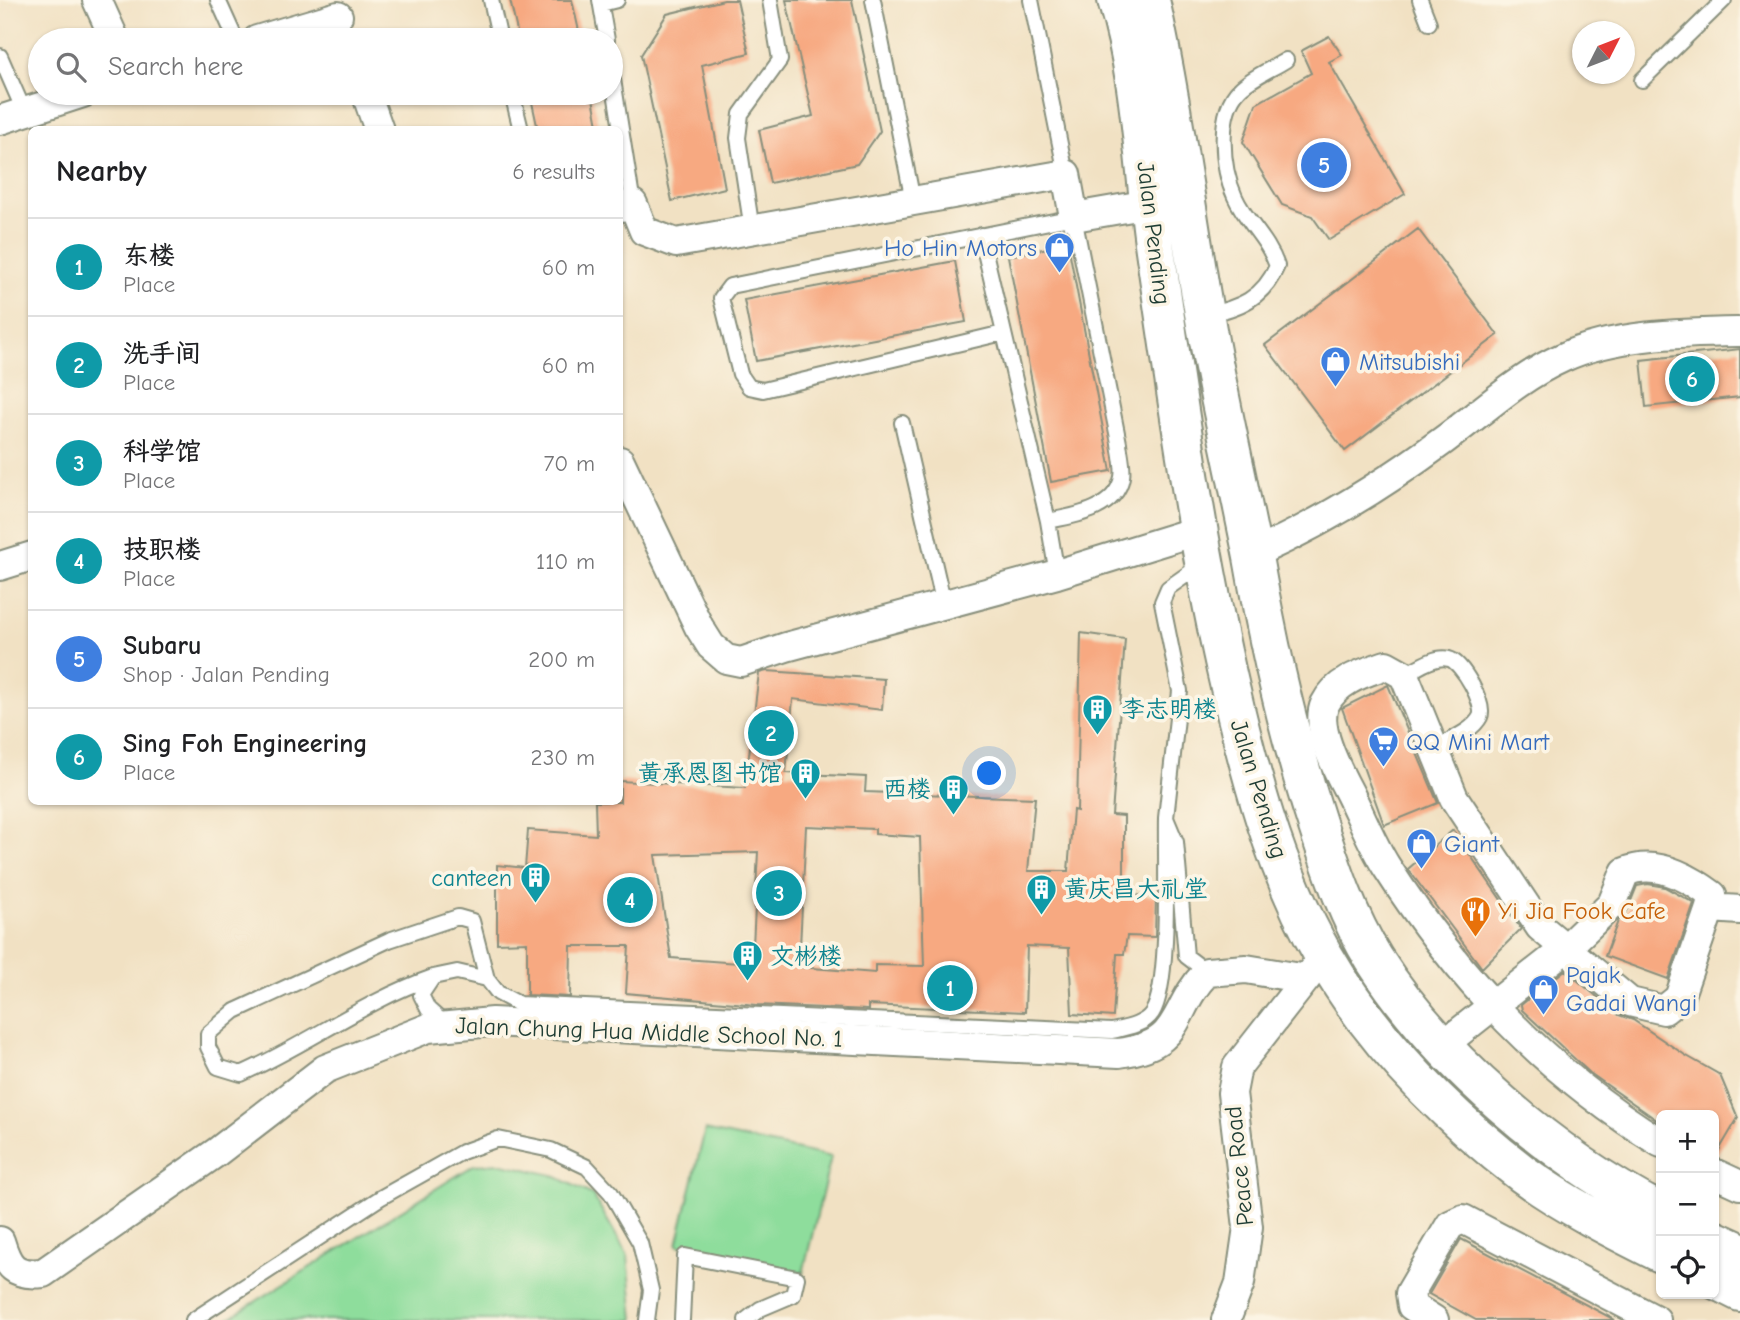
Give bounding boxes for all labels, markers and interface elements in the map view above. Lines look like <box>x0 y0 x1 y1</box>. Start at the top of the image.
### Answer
north arrow <box>1572 21 1635 84</box>
search box <box>28 28 623 105</box>
icon: search <box>52 48 90 86</box>
text: Search here <box>108 52 243 82</box>
pin: 5 <box>1301 139 1347 191</box>
text: Nearby <box>56 154 147 189</box>
text: 6 results <box>512 158 595 185</box>
street label: Jalan Pending <box>1131 160 1177 306</box>
shop icon: Ho Hin Motors <box>1043 231 1077 275</box>
place label: Ho Hin Motors <box>884 234 1037 262</box>
text: 东楼 <box>123 241 175 271</box>
text: 1 <box>74 254 84 281</box>
text: 60 m <box>542 254 595 281</box>
text: Place <box>123 271 175 298</box>
text: 洗手间 <box>123 339 201 369</box>
shop icon: Mitsubishi <box>1319 345 1353 389</box>
place label: Mitsubishi <box>1359 348 1460 376</box>
text: 2 <box>73 352 85 379</box>
text: 60 m <box>542 352 595 379</box>
pin: 6 <box>1669 353 1715 405</box>
text: Place <box>123 369 175 396</box>
text: 科学馆 <box>123 437 201 467</box>
text: 3 <box>73 450 85 477</box>
text: 70 m <box>543 450 595 477</box>
text: Place <box>123 467 175 494</box>
text: 技职楼 <box>123 535 201 565</box>
text: 4 <box>74 548 84 575</box>
text: 110 m <box>536 548 595 575</box>
text: Place <box>123 565 175 592</box>
text: Subaru <box>123 631 201 661</box>
text: 5 <box>73 646 85 673</box>
text: 200 m <box>528 646 595 673</box>
text: Shop · Jalan Pending <box>123 661 330 688</box>
building icon: 李志明楼 <box>1081 692 1115 736</box>
place label: 李志明楼 <box>1121 695 1217 723</box>
pin: 2 <box>748 707 794 759</box>
street label: Jalan Pending <box>1225 716 1293 862</box>
supermarket icon: QQ Mini Mart <box>1366 725 1400 769</box>
place label: QQ Mini Mart <box>1406 728 1550 756</box>
text: Sing Foh Engineering <box>123 729 368 759</box>
text: 6 <box>73 744 85 771</box>
text: 230 m <box>531 744 595 771</box>
building icon: 黄承恩图书馆 <box>788 756 822 800</box>
your location <box>972 756 1006 790</box>
text: Place <box>123 759 175 786</box>
place label: 黄承恩图书馆 <box>638 759 782 787</box>
building icon: 西楼 <box>937 772 971 816</box>
place label: 西楼 <box>883 775 931 803</box>
shop icon: Giant <box>1404 827 1438 871</box>
place label: Giant <box>1444 830 1500 858</box>
building icon: canteen <box>518 861 552 905</box>
place label: canteen <box>431 864 512 892</box>
pin: 3 <box>756 867 802 919</box>
building icon: 黄庆昌大礼堂 <box>1024 872 1058 916</box>
pin: 4 <box>607 874 653 926</box>
place label: 黄庆昌大礼堂 <box>1064 875 1208 903</box>
restaurant icon: Yi Jia Fook Cafe <box>1458 894 1492 938</box>
place label: Yi Jia Fook Cafe <box>1498 897 1665 925</box>
building icon: 文彬楼 <box>730 939 764 983</box>
place label: 文彬楼 <box>770 942 842 970</box>
place label: Pajak Gadai Wangi <box>1566 961 1697 1017</box>
pin: 1 <box>927 962 973 1014</box>
shop icon: Pajak Gadai Wangi <box>1526 972 1560 1016</box>
street label: Jalan Chung Hua Middle School No. 1 <box>455 1011 843 1053</box>
street label: Peace Road <box>1219 1105 1259 1227</box>
map controls <box>1656 1110 1719 1299</box>
button: + <box>1656 1110 1719 1173</box>
button: − <box>1656 1173 1719 1236</box>
button: locate <box>1656 1236 1719 1299</box>

